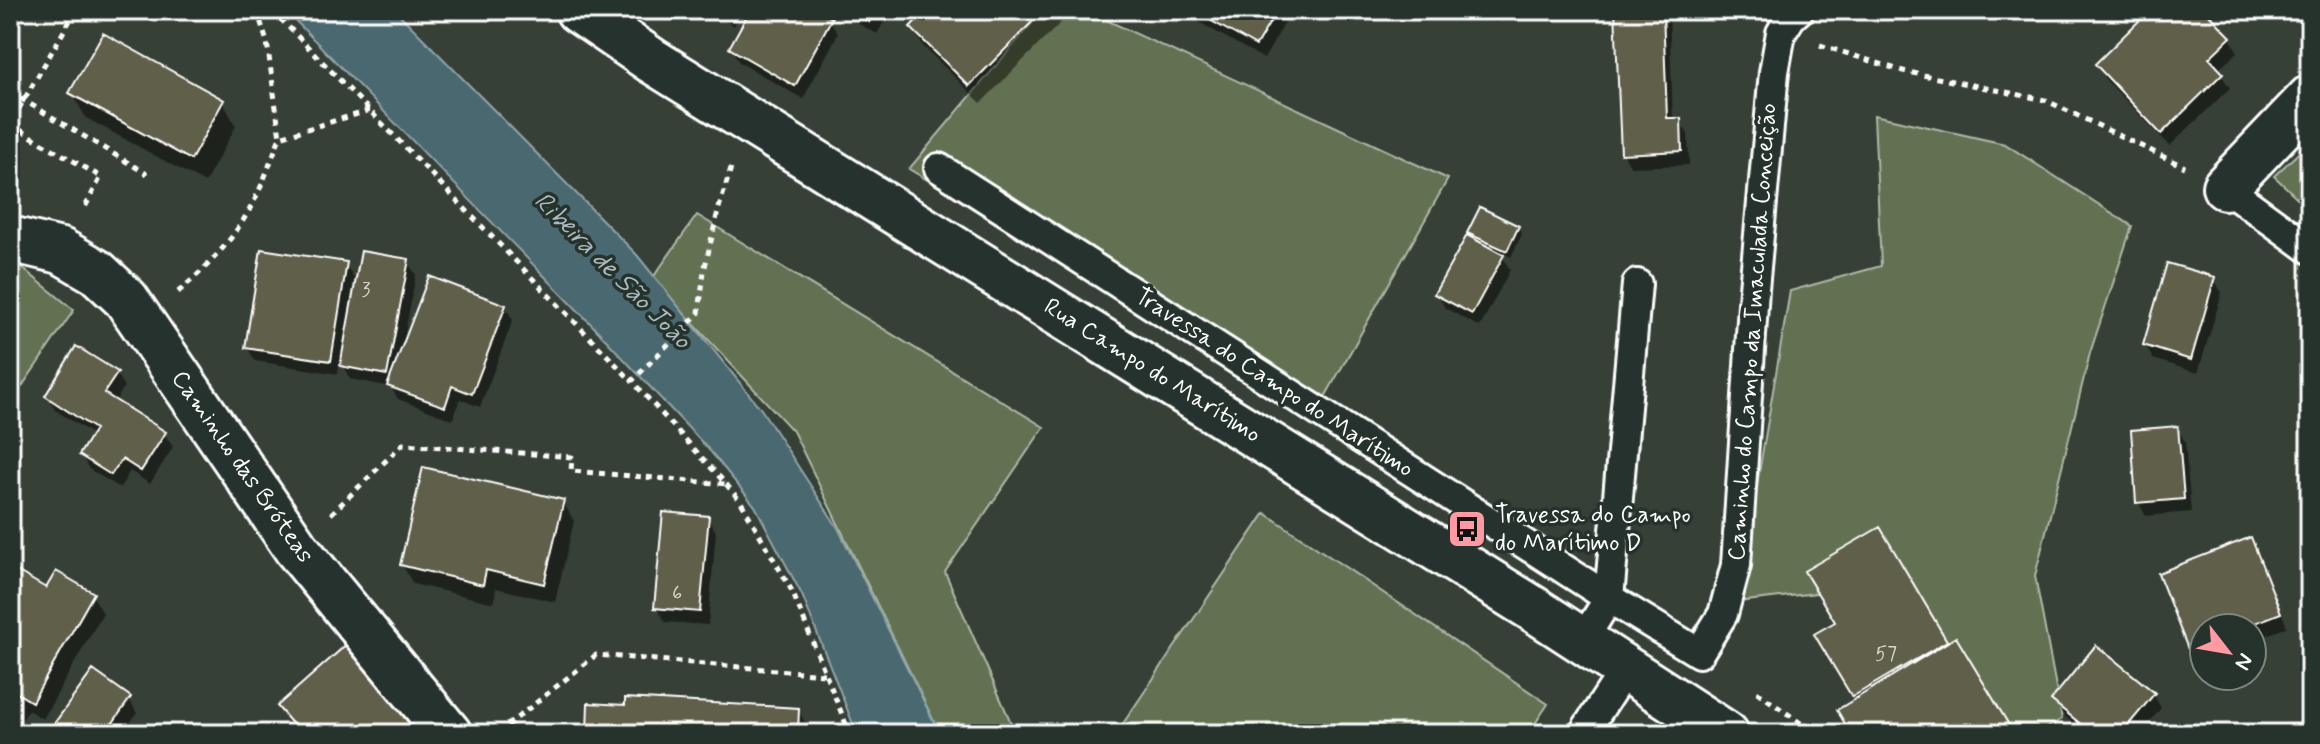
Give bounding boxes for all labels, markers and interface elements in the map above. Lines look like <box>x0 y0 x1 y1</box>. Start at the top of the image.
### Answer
street label: Caminho do Campo da Imaculada Conceição <box>1722 102 1784 562</box>
water label: Ribeira de São João <box>526 185 699 358</box>
house number: 3 <box>361 277 371 304</box>
street label: Travessa do Campo do Marítimo <box>1129 281 1419 485</box>
street label: Rua Campo do Marítimo <box>1038 292 1266 450</box>
street label: Caminho das Bróteas <box>164 365 320 570</box>
place label: Travessa do Campo do Marítimo D <box>1495 500 1691 559</box>
bus stop icon: Travessa do Campo do Marítimo D <box>1446 508 1488 550</box>
house number: 6 <box>672 580 682 607</box>
north arrow <box>2188 612 2268 692</box>
house number: 57 <box>1875 641 1897 668</box>
text: N <box>2228 648 2259 675</box>

